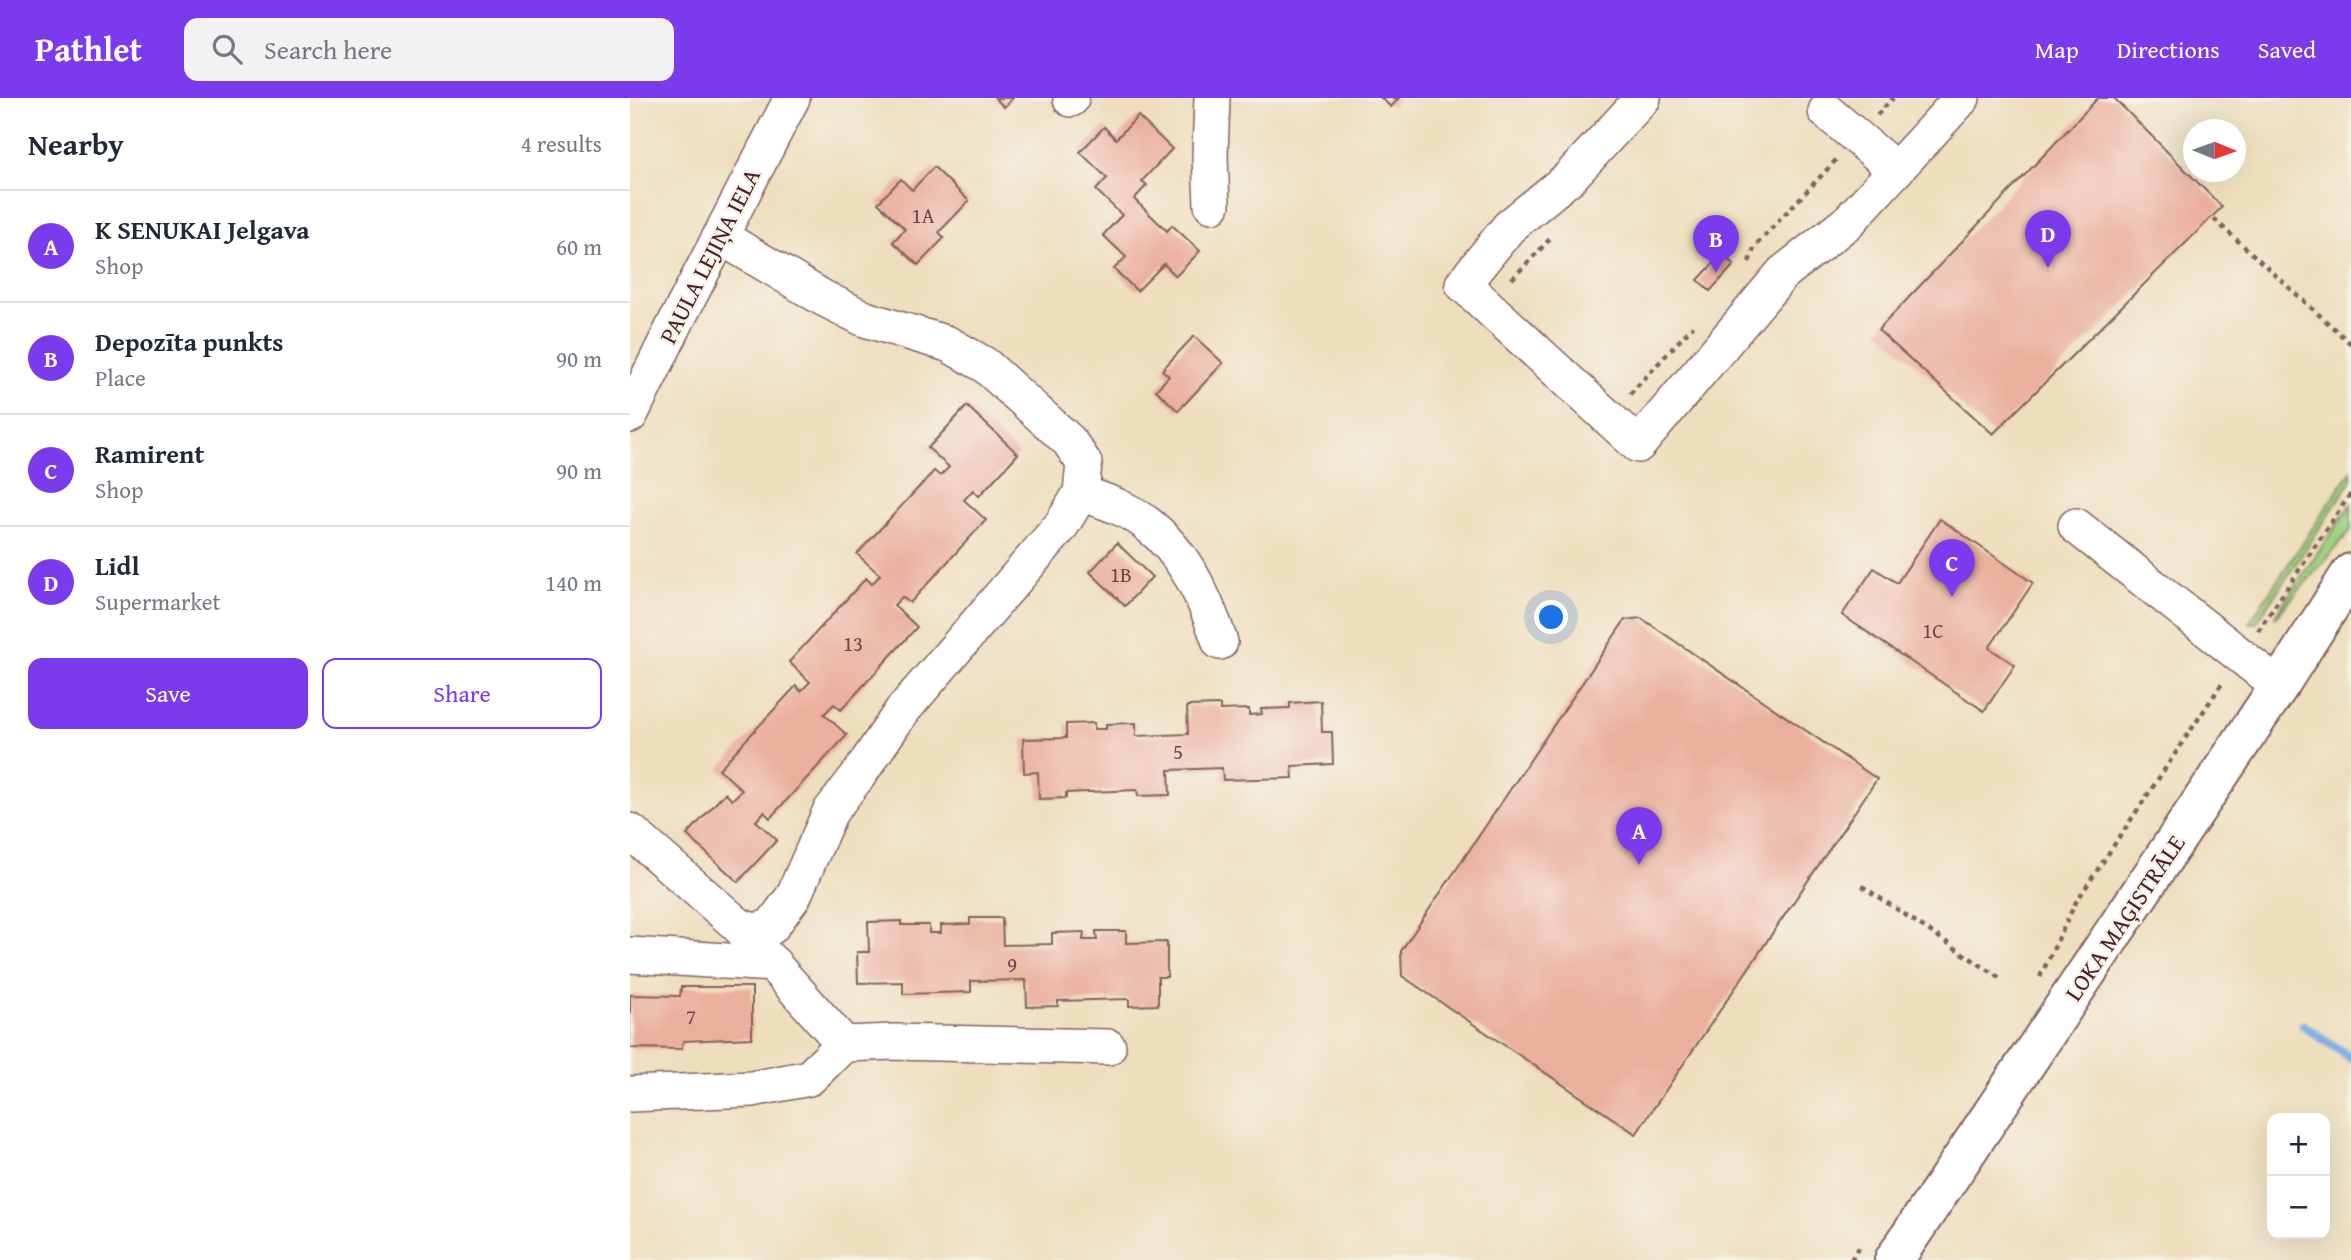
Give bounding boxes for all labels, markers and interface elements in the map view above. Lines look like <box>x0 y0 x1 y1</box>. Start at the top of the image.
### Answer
search box <box>184 18 674 81</box>
text: Pathlet <box>35 25 142 73</box>
icon: search <box>208 30 246 68</box>
text: Search here <box>264 30 392 69</box>
text: Map <box>2035 32 2079 67</box>
text: Directions <box>2117 32 2220 67</box>
text: Saved <box>2258 32 2316 67</box>
north arrow <box>2183 119 2246 182</box>
text: Nearby <box>28 122 124 166</box>
text: 4 results <box>521 127 602 160</box>
street label: PAULA LEJIŅA IELA <box>650 162 769 349</box>
house number: 1A <box>912 200 935 231</box>
text: K SENUKAI Jelgava <box>95 210 310 249</box>
pin: D <box>2025 210 2071 268</box>
pin: B <box>1693 215 1739 273</box>
text: A <box>44 230 58 263</box>
text: 60 m <box>556 230 602 263</box>
text: Shop <box>95 249 143 282</box>
text: Depozīta punkts <box>95 322 284 361</box>
text: B <box>44 342 58 375</box>
text: 90 m <box>556 342 602 375</box>
text: Place <box>95 361 146 394</box>
text: Ramirent <box>95 434 204 473</box>
text: C <box>44 454 58 487</box>
text: 90 m <box>556 454 602 487</box>
text: Shop <box>95 473 143 506</box>
pin: C <box>1929 539 1975 597</box>
text: Lidl <box>95 546 140 585</box>
house number: 1B <box>1110 559 1132 590</box>
text: D <box>44 566 58 599</box>
text: 140 m <box>545 566 602 599</box>
text: Supermarket <box>95 585 221 618</box>
your location <box>1534 600 1568 634</box>
house number: 1C <box>1922 615 1944 646</box>
house number: 13 <box>843 628 863 659</box>
button: Save <box>28 658 308 729</box>
button: Share <box>322 658 602 729</box>
house number: 5 <box>1173 736 1183 767</box>
pin: A <box>1616 807 1662 865</box>
street label: LOKA MAĢISTRĀLE <box>2056 828 2193 1008</box>
house number: 9 <box>1007 949 1017 980</box>
house number: 7 <box>686 1001 696 1032</box>
map controls <box>2267 1113 2330 1239</box>
button: + <box>2267 1113 2330 1176</box>
button: − <box>2267 1176 2330 1239</box>

